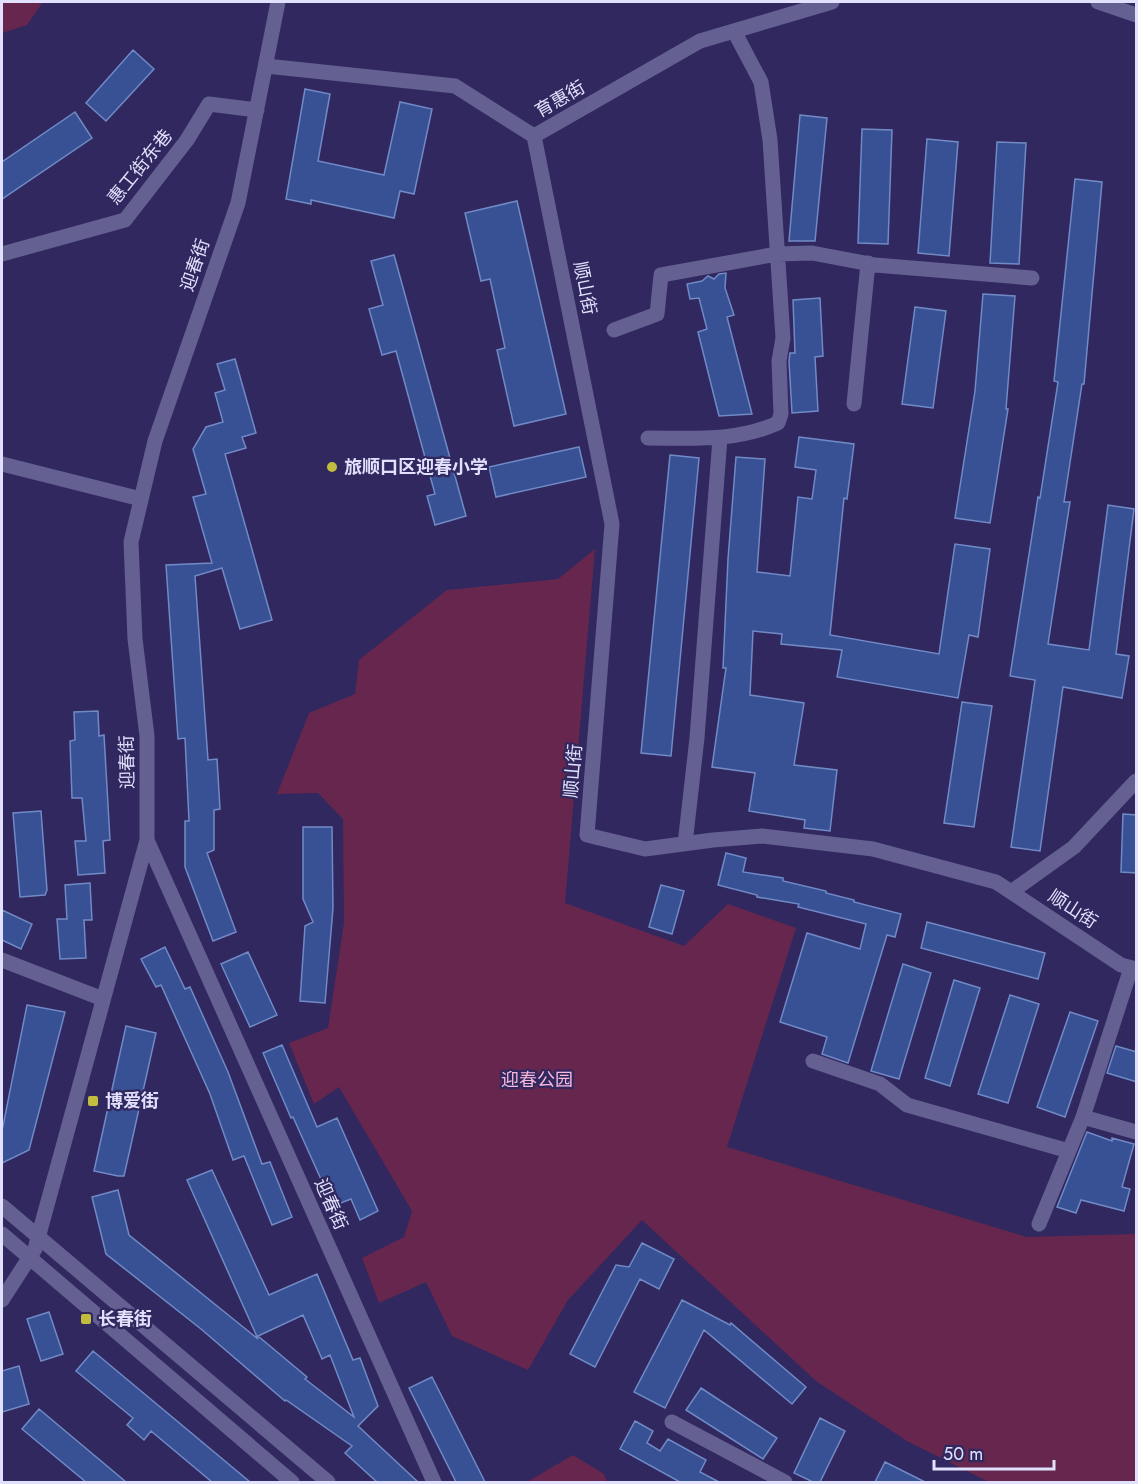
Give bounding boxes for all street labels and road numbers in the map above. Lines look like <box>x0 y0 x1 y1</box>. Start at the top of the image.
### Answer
street label: 育惠街 <box>530 74 590 124</box>
street label: 惠工街东巷 <box>102 124 178 210</box>
street label: 迎春街 <box>174 235 216 295</box>
street label: 顺山街 <box>567 259 603 317</box>
street label: 迎春街 <box>114 735 140 789</box>
street label: 顺山街 <box>558 743 588 799</box>
street label: 顺山街 <box>1043 883 1103 935</box>
street label: 迎春街 <box>308 1174 354 1234</box>

